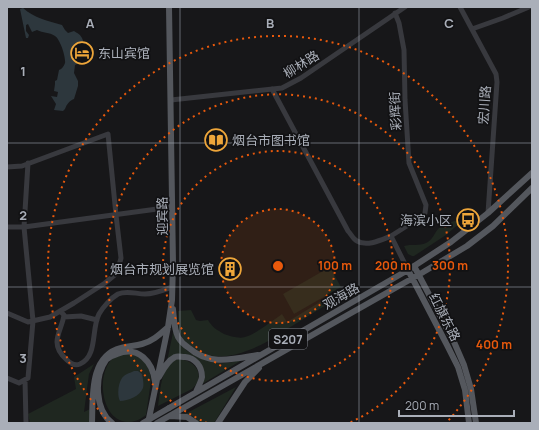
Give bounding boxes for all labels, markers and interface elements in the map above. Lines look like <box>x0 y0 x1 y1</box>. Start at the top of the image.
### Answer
text: A <box>86 14 95 32</box>
text: B <box>266 14 274 32</box>
text: C <box>444 14 454 32</box>
hotel icon: 东山宾馆 <box>69 40 95 66</box>
place label: 东山宾馆 <box>98 44 150 62</box>
street label: 柳林路 <box>280 46 322 82</box>
text: 1 <box>20 62 26 80</box>
street label: 宏川路 <box>474 85 494 125</box>
street label: 彩辉街 <box>385 91 405 131</box>
library icon: 烟台市图书馆 <box>203 127 229 153</box>
place label: 烟台市图书馆 <box>232 131 310 149</box>
street label: 迎宾路 <box>153 196 171 236</box>
text: 2 <box>19 206 27 224</box>
bus stop icon: 海滨小区 <box>455 207 481 233</box>
place label: 海滨小区 <box>400 211 452 229</box>
building icon: 烟台市规划展览馆 <box>217 256 243 282</box>
text: 100 m <box>318 257 352 274</box>
text: 200 m <box>375 257 411 274</box>
text: 300 m <box>432 257 468 274</box>
centre of rings <box>271 259 285 273</box>
place label: 烟台市规划展览馆 <box>110 260 214 278</box>
street label: 观海路 <box>320 278 362 314</box>
street label: 红旗东路 <box>425 290 465 344</box>
road number: S207 <box>269 329 307 349</box>
text: 400 m <box>476 336 512 353</box>
text: 3 <box>19 349 27 367</box>
scale bar <box>399 392 514 418</box>
text: 200 m <box>405 397 439 414</box>

